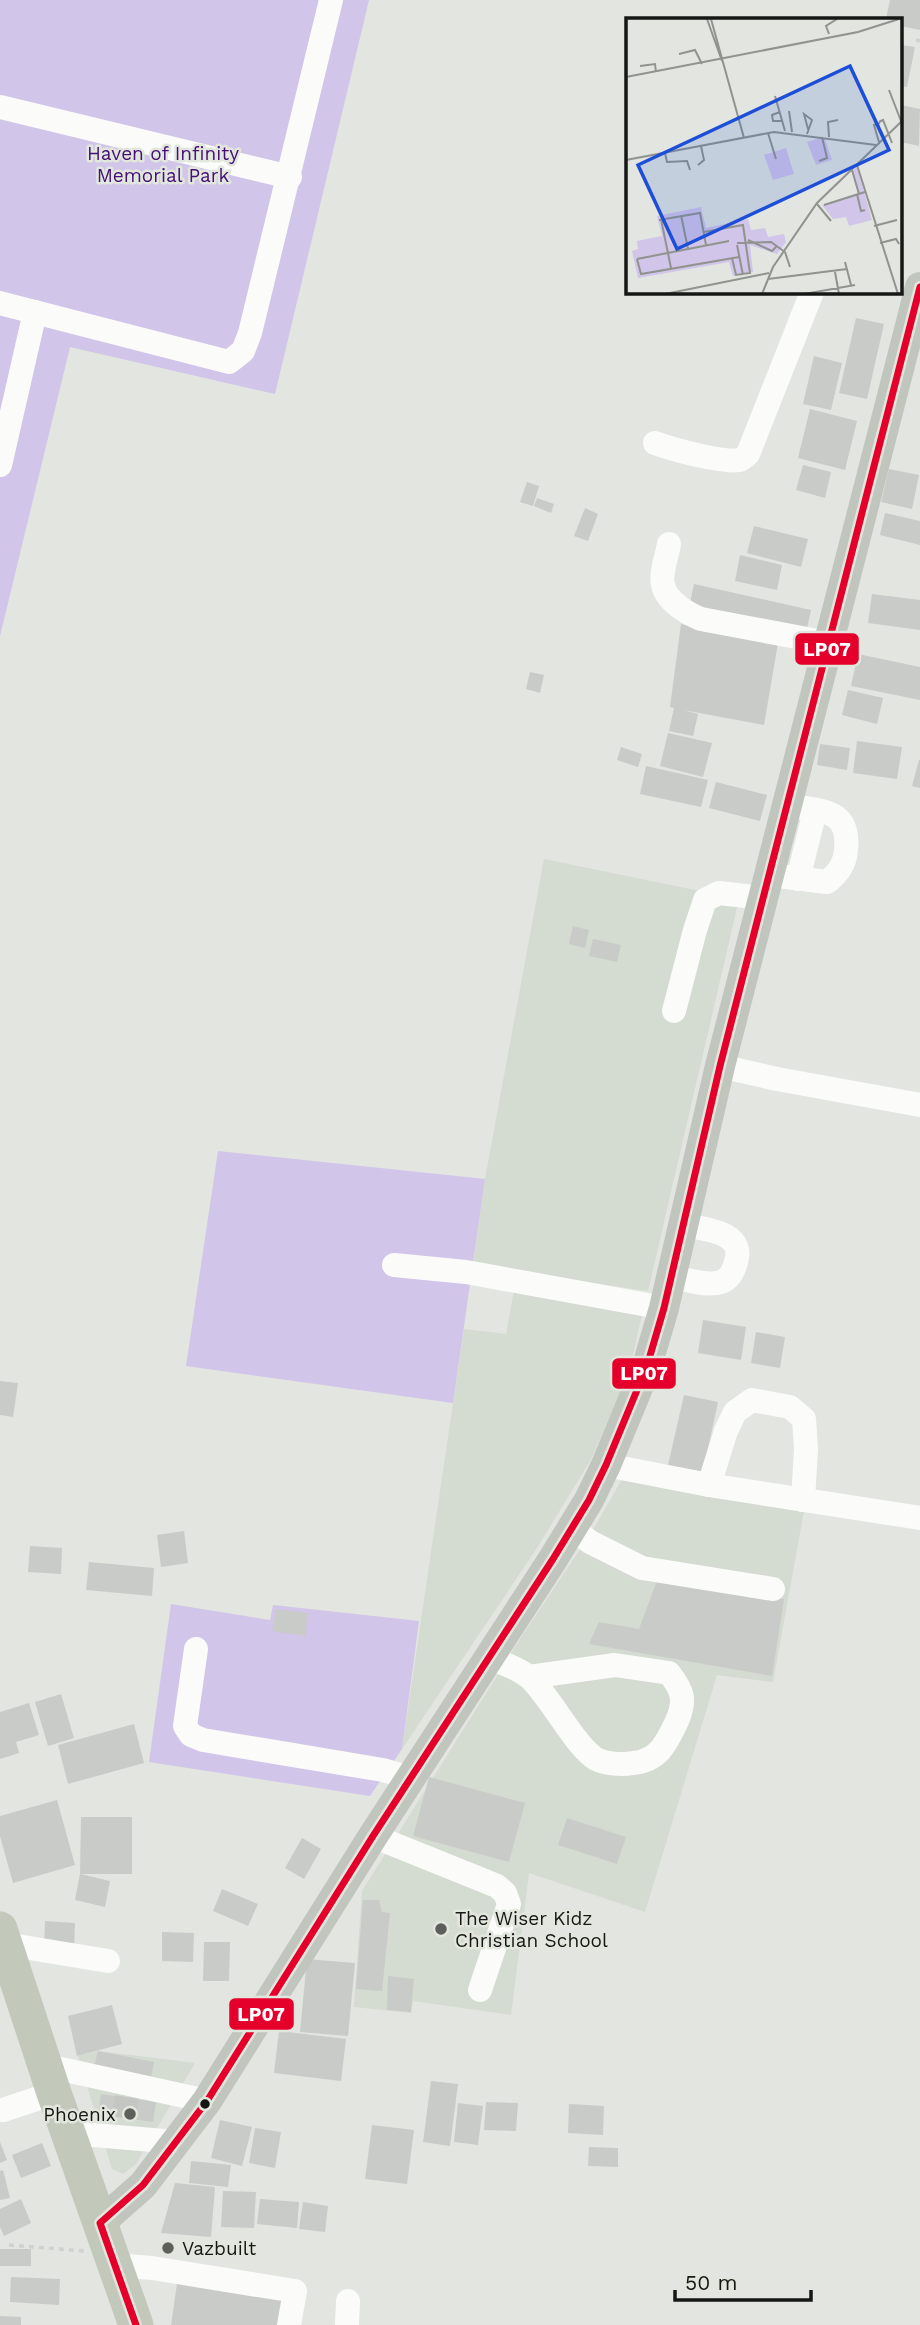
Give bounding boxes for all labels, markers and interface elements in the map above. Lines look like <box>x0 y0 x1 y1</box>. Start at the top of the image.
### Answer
inset map <box>626 18 902 294</box>
park label: Haven of Infinity Memorial Park <box>87 142 239 187</box>
line badge: LP07 <box>794 632 860 666</box>
text: LP07 <box>803 638 851 661</box>
line badge: LP07 <box>611 1357 677 1390</box>
text: LP07 <box>620 1362 668 1385</box>
place label: The Wiser Kidz Christian School <box>455 1907 608 1952</box>
marker: The Wiser Kidz Christian School <box>433 1921 449 1937</box>
line badge: LP07 <box>228 1997 295 2031</box>
text: LP07 <box>237 2003 285 2026</box>
unlabelled marker <box>198 2097 212 2111</box>
place label: Phoenix <box>43 2103 116 2126</box>
marker: Phoenix <box>122 2106 138 2122</box>
place label: Vazbuilt <box>182 2237 256 2260</box>
marker: Vazbuilt <box>160 2240 176 2256</box>
scale bar <box>675 2258 811 2302</box>
text: 50 m <box>685 2270 737 2295</box>

